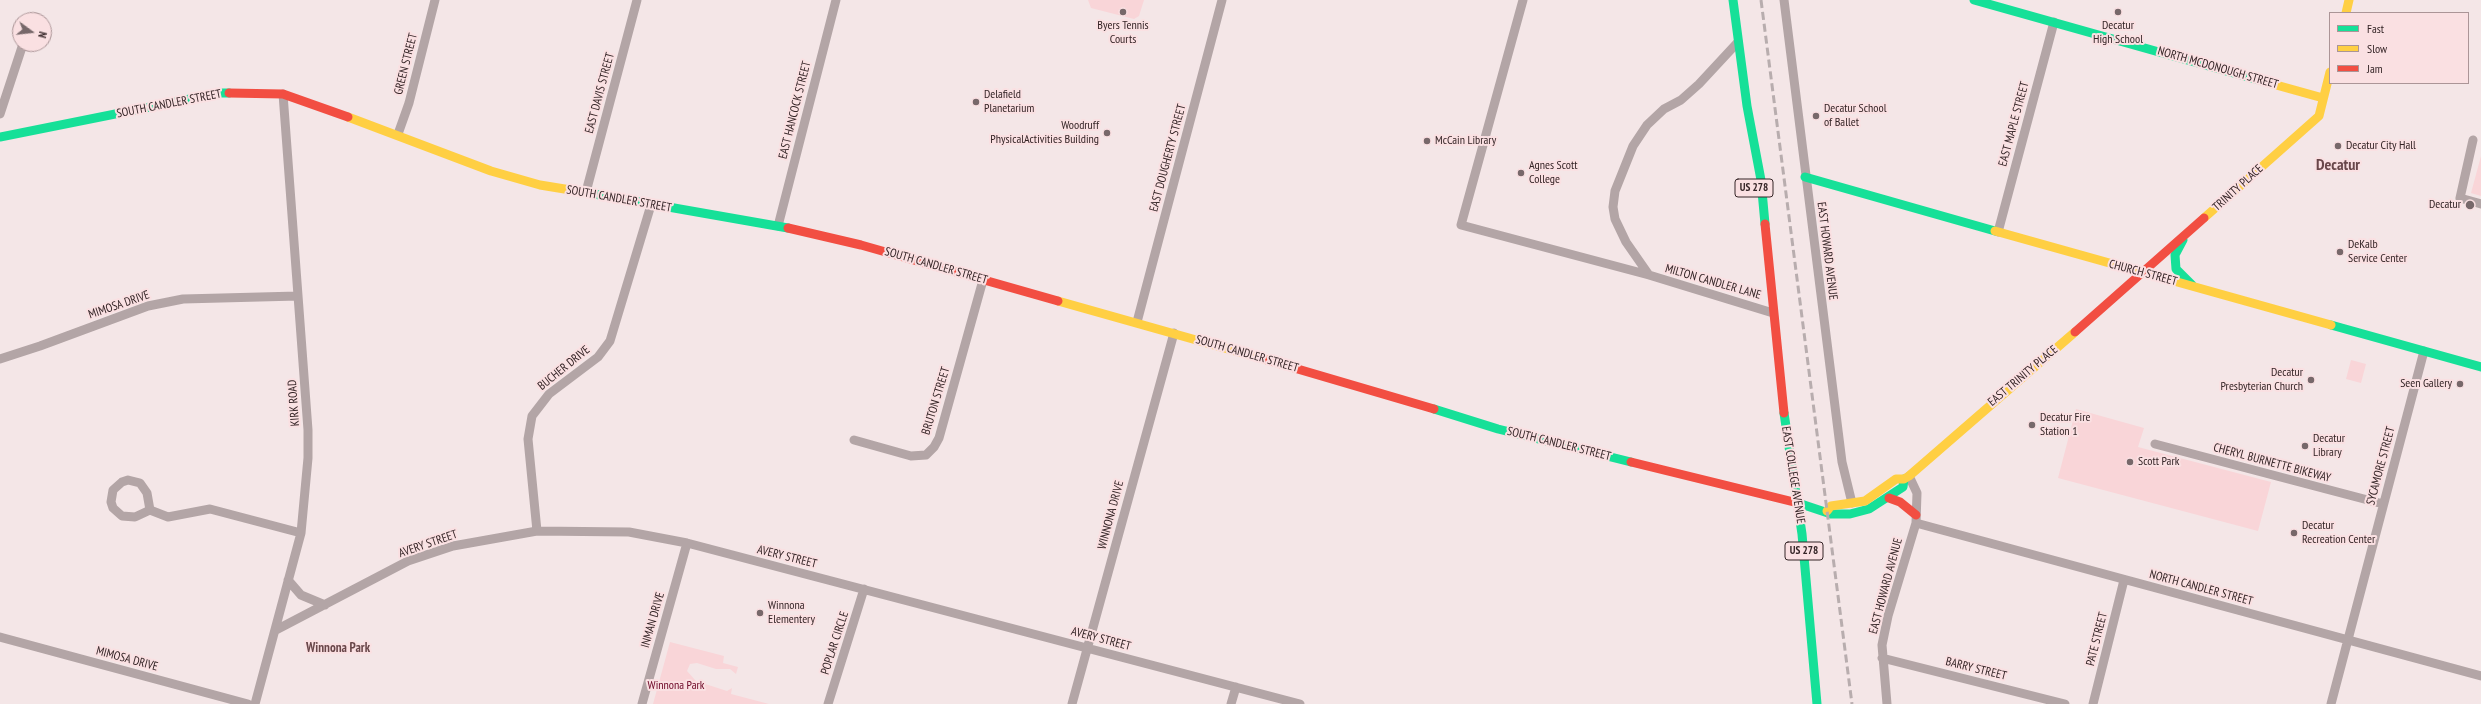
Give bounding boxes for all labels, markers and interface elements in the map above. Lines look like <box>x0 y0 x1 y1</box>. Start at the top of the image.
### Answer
marker: Byers Tennis Courts <box>1118 7 1128 17</box>
marker: Decatur High School <box>2113 7 2123 17</box>
north arrow <box>12 12 52 52</box>
legend <box>2329 12 2469 84</box>
place label: Byers Tennis Courts <box>1097 19 1149 47</box>
place label: Decatur High School <box>2093 19 2143 47</box>
text: Fast <box>2367 21 2384 36</box>
text: N <box>35 30 50 40</box>
street label: GREEN STREET <box>391 32 421 96</box>
text: Slow <box>2367 41 2387 56</box>
street label: NORTH MCDONOUGH STREET <box>2156 44 2280 92</box>
street label: EAST DAVIS STREET <box>582 51 618 135</box>
street label: EAST HANCOCK STREET <box>776 60 814 160</box>
text: Jam <box>2367 61 2383 76</box>
street label: EAST MAPLE STREET <box>1996 80 2032 168</box>
street label: SOUTH CANDLER STREET <box>115 87 223 121</box>
place label: Delafield Planetarium <box>984 88 1034 116</box>
marker: Delafield Planetarium <box>971 97 981 107</box>
place label: Decatur School of Ballet <box>1824 102 1886 130</box>
street label: EAST DOUGHERTY STREET <box>1147 103 1189 213</box>
marker: Decatur School of Ballet <box>1811 111 1821 121</box>
place label: Woodruff PhysicalActivities Building <box>990 119 1099 147</box>
marker: Woodruff PhysicalActivities Building <box>1102 128 1112 138</box>
place label: McCain Library <box>1435 134 1496 148</box>
marker: McCain Library <box>1422 136 1432 146</box>
place label: Decatur City Hall <box>2346 139 2416 153</box>
marker: Decatur City Hall <box>2333 141 2343 151</box>
district label: Decatur <box>2316 155 2360 175</box>
place label: Agnes Scott College <box>1529 159 1578 187</box>
street label: TRINITY PLACE <box>2210 162 2266 214</box>
marker: Agnes Scott College <box>1516 168 1526 178</box>
road number: US 278 <box>1735 179 1773 197</box>
street label: SOUTH CANDLER STREET <box>565 183 673 215</box>
place label: Decatur <box>2429 198 2461 212</box>
marker: Decatur <box>2464 199 2476 211</box>
street label: EAST HOWARD AVENUE <box>1814 201 1840 301</box>
place label: DeKalb Service Center <box>2348 238 2407 266</box>
street label: SOUTH CANDLER STREET <box>883 244 989 288</box>
marker: DeKalb Service Center <box>2335 247 2345 257</box>
street label: CHURCH STREET <box>2107 257 2179 289</box>
street label: MILTON CANDLER LANE <box>1663 261 1763 303</box>
street label: MIMOSA DRIVE <box>87 288 151 322</box>
street label: SOUTH CANDLER STREET <box>1194 332 1300 376</box>
street label: BUCHER DRIVE <box>535 343 593 393</box>
street label: EAST TRINITY PLACE <box>1985 343 2061 409</box>
street label: BRUTON STREET <box>919 365 953 437</box>
place label: Decatur Presbyterian Church <box>2221 366 2303 394</box>
marker: Decatur Presbyterian Church <box>2306 375 2316 385</box>
place label: Seen Gallery <box>2400 377 2452 391</box>
street label: KIRK ROAD <box>285 379 303 427</box>
marker: Seen Gallery <box>2455 379 2465 389</box>
place label: Decatur Fire Station 1 <box>2040 411 2090 439</box>
marker: Decatur Fire Station 1 <box>2027 420 2037 430</box>
street label: SOUTH CANDLER STREET <box>1506 424 1612 464</box>
street label: EAST COLLEGE AVENUE <box>1778 425 1808 525</box>
street label: SYCAMORE STREET <box>2364 425 2398 507</box>
place label: Decatur Library <box>2313 432 2345 460</box>
street label: CHERYL BURNETTE BIKEWAY <box>2212 440 2332 486</box>
marker: Decatur Library <box>2300 441 2310 451</box>
place label: Scott Park <box>2138 455 2179 469</box>
marker: Scott Park <box>2125 457 2135 467</box>
street label: WINNONA DRIVE <box>1095 479 1127 551</box>
place label: Decatur Recreation Center <box>2302 519 2375 547</box>
street label: AVERY STREET <box>397 527 459 561</box>
marker: Decatur Recreation Center <box>2289 528 2299 538</box>
street label: EAST HOWARD AVENUE <box>1866 537 1906 635</box>
road number: US 278 <box>1785 542 1823 560</box>
street label: AVERY STREET <box>756 543 818 571</box>
street label: NORTH CANDLER STREET <box>2148 567 2254 609</box>
street label: INMAN DRIVE <box>638 591 668 649</box>
place label: Winnona Elementery <box>768 599 815 627</box>
marker: Winnona Elementery <box>755 608 765 618</box>
street label: POPLAR CIRCLE <box>818 610 852 676</box>
street label: PATE STREET <box>2083 611 2111 667</box>
street label: AVERY STREET <box>1070 624 1132 654</box>
district label: Winnona Park <box>306 640 370 656</box>
street label: MIMOSA DRIVE <box>94 644 160 674</box>
street label: BARRY STREET <box>1944 654 2008 684</box>
park label: Winnona Park <box>648 679 704 693</box>

